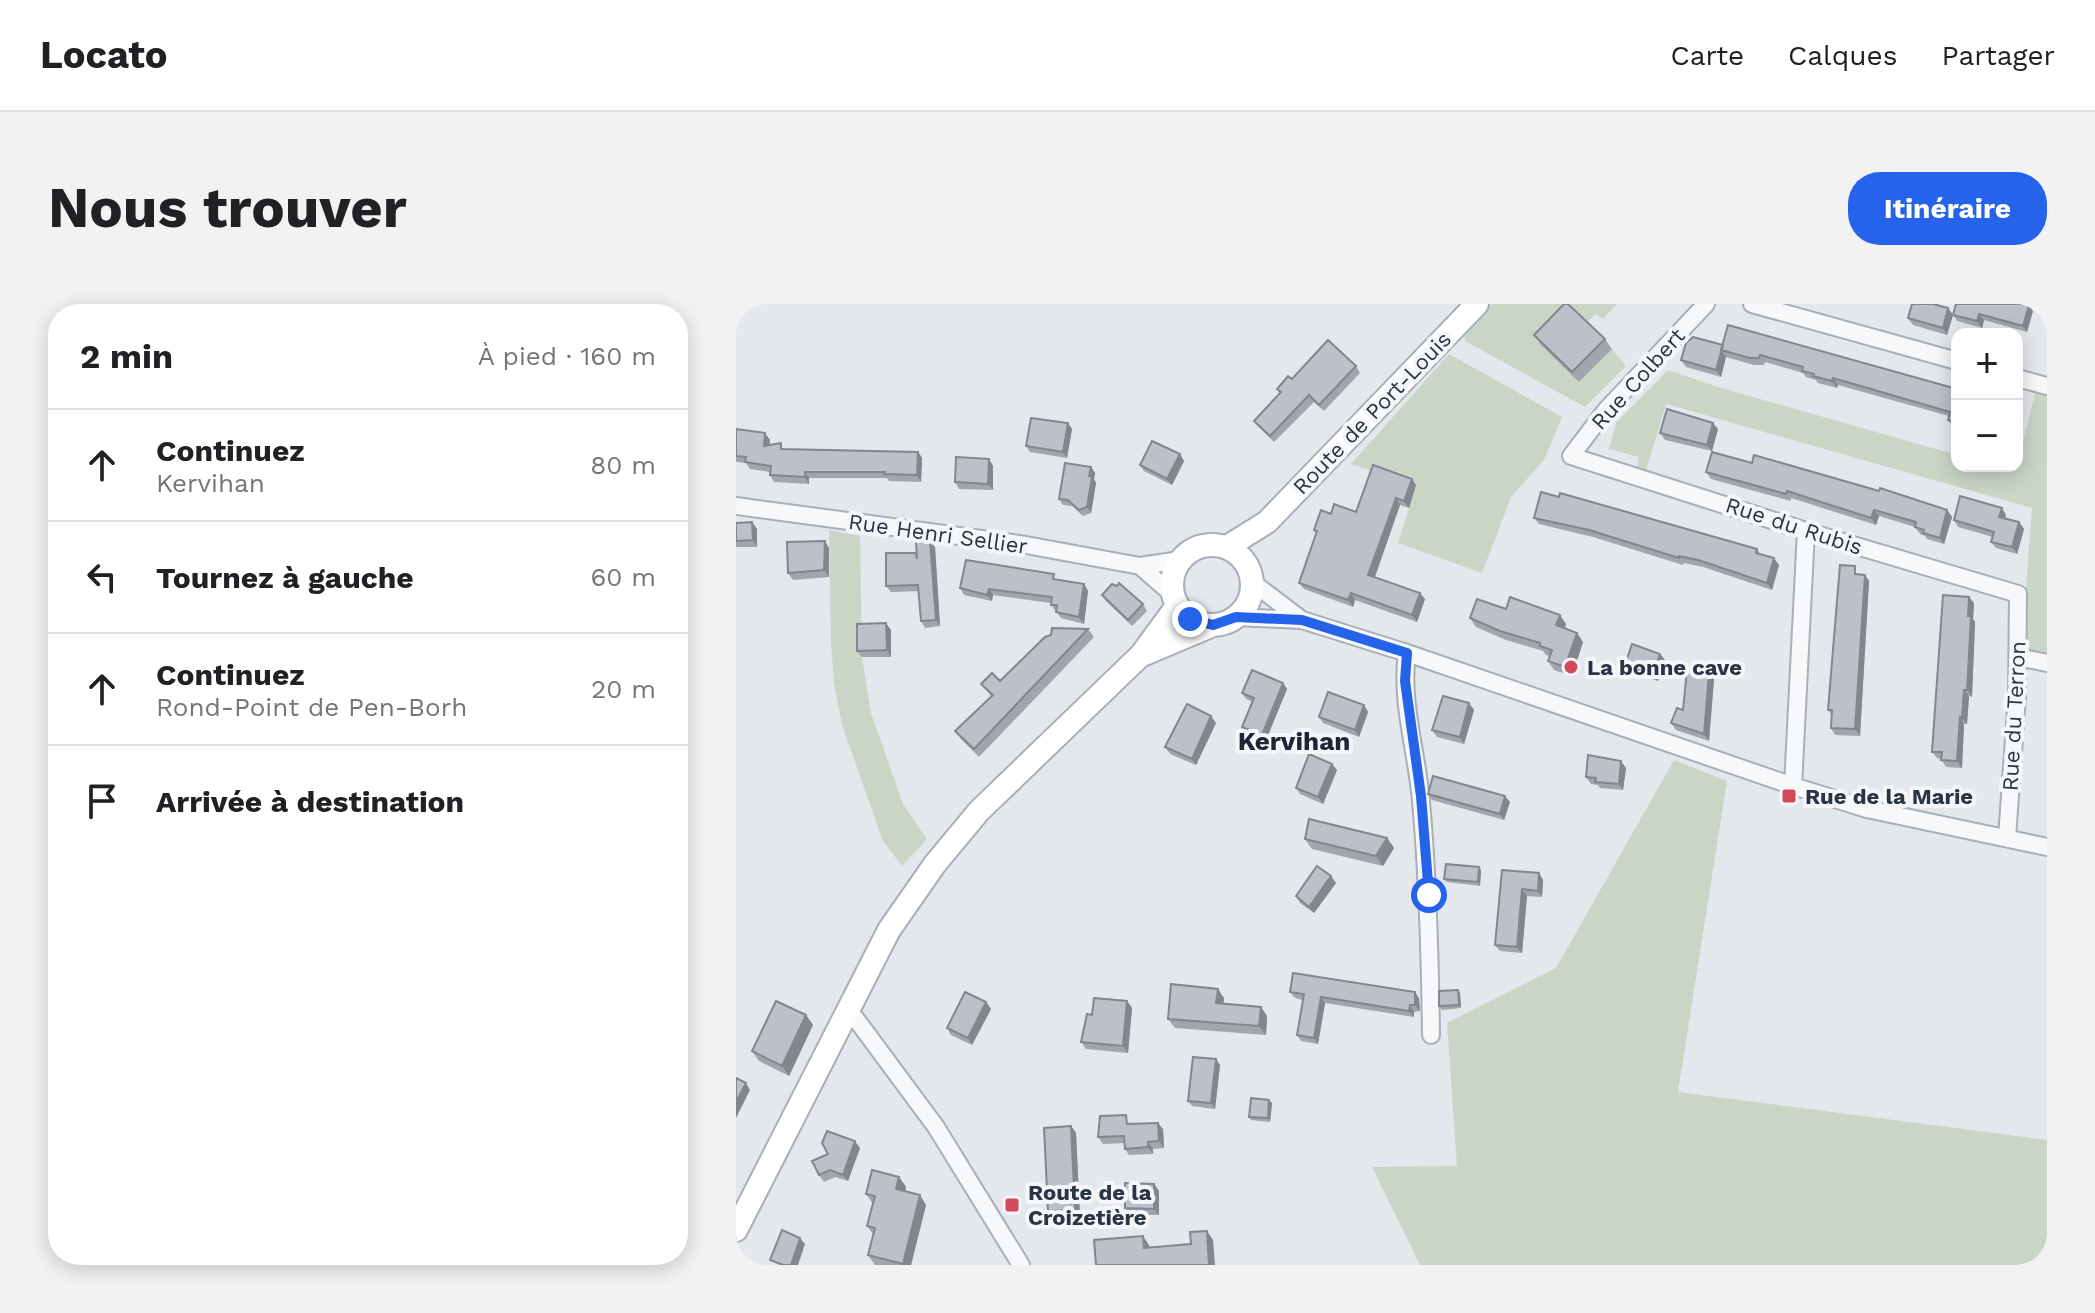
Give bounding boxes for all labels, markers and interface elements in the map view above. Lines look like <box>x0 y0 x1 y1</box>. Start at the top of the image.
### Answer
text: Locato <box>40 33 168 77</box>
text: Carte <box>1671 39 1744 72</box>
text: Calques <box>1788 39 1897 72</box>
text: Partager <box>1941 39 2055 72</box>
button: Itinéraire <box>1848 172 2047 245</box>
text: Nous trouver <box>48 175 407 241</box>
street label: Rue Colbert <box>1586 323 1690 435</box>
street label: Route de Port-Louis <box>1288 326 1456 500</box>
map controls <box>1951 328 2023 472</box>
button: + <box>1951 328 2023 400</box>
text: 2 min <box>80 336 173 376</box>
text: À pied · 160 m <box>478 341 656 371</box>
button: − <box>1951 400 2023 472</box>
text: Continuez <box>156 433 305 468</box>
icon: ahead <box>80 443 124 487</box>
text: 80 m <box>590 450 656 480</box>
text: Kervihan <box>156 468 265 498</box>
street label: Rue du Rubis <box>1723 492 1865 560</box>
street label: Rue Henri Sellier <box>847 509 1029 559</box>
icon: left <box>80 555 124 599</box>
text: Tournez à gauche <box>156 560 414 595</box>
text: 60 m <box>590 562 656 592</box>
route end <box>1172 601 1208 637</box>
street label: Rue du Terron <box>1998 640 2030 792</box>
place label: La bonne cave <box>1587 655 1742 680</box>
text: Continuez <box>156 657 305 692</box>
marker: La bonne cave <box>1562 658 1580 676</box>
icon: ahead <box>80 667 124 711</box>
text: 20 m <box>591 674 656 704</box>
text: Rond-Point de Pen-Borh <box>156 692 467 722</box>
district label: Kervihan <box>1238 726 1350 756</box>
icon: arrive <box>80 779 124 823</box>
text: Arrivée à destination <box>156 784 464 819</box>
place label: Rue de la Marie <box>1805 784 1973 809</box>
marker: Rue de la Marie <box>1780 787 1798 805</box>
route start <box>1411 877 1447 913</box>
place label: Route de la Croizetière <box>1028 1180 1152 1230</box>
marker: Route de la Croizetière <box>1003 1196 1021 1214</box>

